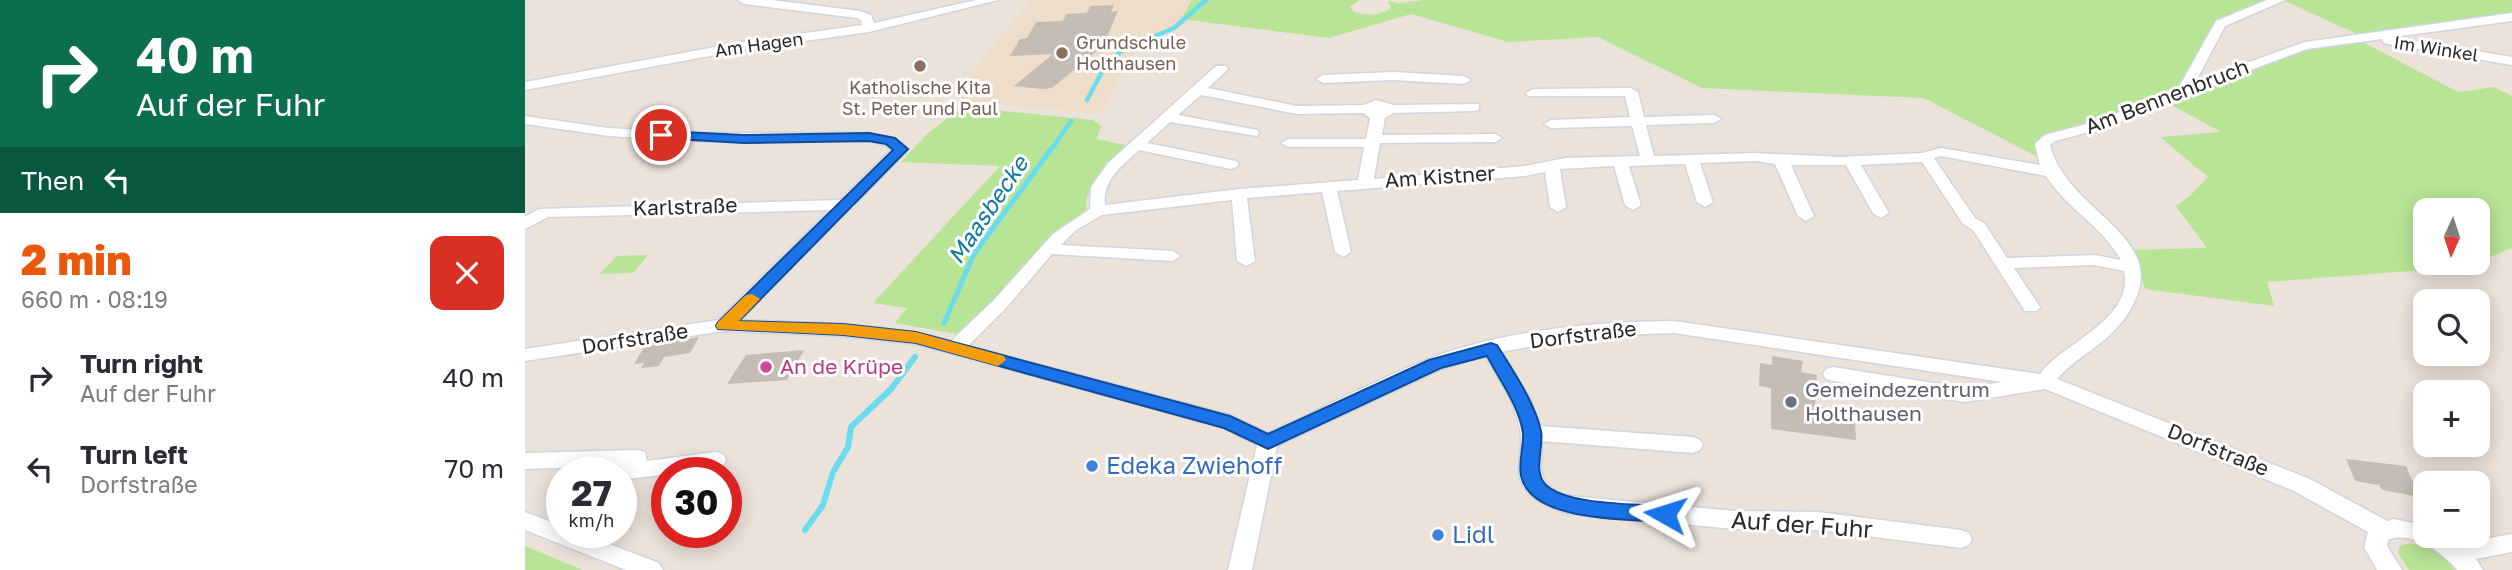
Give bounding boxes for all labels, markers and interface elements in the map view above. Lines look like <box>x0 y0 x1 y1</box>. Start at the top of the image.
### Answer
text: 40 m <box>136 25 254 84</box>
street label: Am Hagen <box>713 27 804 61</box>
icon: right <box>21 28 112 119</box>
street label: Im Winkel <box>2392 30 2480 66</box>
place label: Grundschule Holthausen <box>1076 31 1186 74</box>
marker: Grundschule Holthausen <box>1054 45 1070 61</box>
street label: Am Bennenbruch <box>2081 53 2252 139</box>
marker: Katholische Kita St. Peter und Paul <box>912 58 928 74</box>
place label: Katholische Kita St. Peter und Paul <box>842 76 998 119</box>
text: Auf der Fuhr <box>136 85 325 123</box>
pin <box>631 105 691 165</box>
icon: arrive <box>642 116 680 154</box>
water label: Maasbecke <box>941 149 1034 269</box>
street label: Am Kistner <box>1384 159 1496 193</box>
icon: left <box>98 161 136 199</box>
text: Then <box>21 165 84 196</box>
street label: Karlstraße <box>632 191 738 221</box>
north arrow <box>2413 198 2490 275</box>
map controls <box>2413 198 2490 548</box>
text: 2 min <box>21 234 132 284</box>
button: close <box>430 236 504 310</box>
text: 660 m · 08:19 <box>21 285 168 313</box>
button: search <box>2413 289 2490 366</box>
street label: Dorfstraße <box>1528 315 1638 353</box>
street label: Dorfstraße <box>580 317 690 359</box>
text: Turn right <box>80 348 203 379</box>
place label: An de Krüpe <box>780 353 903 379</box>
icon: right <box>21 359 59 397</box>
marker: An de Krüpe <box>758 359 774 375</box>
text: 40 m <box>443 362 504 393</box>
place label: Gemeindezentrum Holthausen <box>1805 376 1990 426</box>
text: Auf der Fuhr <box>80 379 216 407</box>
button: + <box>2413 380 2490 457</box>
marker: Gemeindezentrum Holthausen <box>1783 394 1799 410</box>
street label: Dorfstraße <box>2164 417 2273 481</box>
text: Turn left <box>80 439 188 470</box>
icon: left <box>21 450 59 488</box>
place label: Edeka Zwiehoff <box>1106 450 1283 479</box>
text: 70 m <box>445 453 504 484</box>
speed limit sign: 30 <box>651 457 742 548</box>
marker: Edeka Zwiehoff <box>1084 458 1100 474</box>
text: Dorfstraße <box>80 470 198 498</box>
button: − <box>2413 471 2490 548</box>
text: 27 <box>571 472 612 514</box>
position arrow <box>1628 477 1702 551</box>
street label: Auf der Fuhr <box>1730 504 1874 543</box>
text: km/h <box>569 509 614 531</box>
place label: Lidl <box>1452 519 1495 548</box>
marker: Lidl <box>1430 527 1446 543</box>

